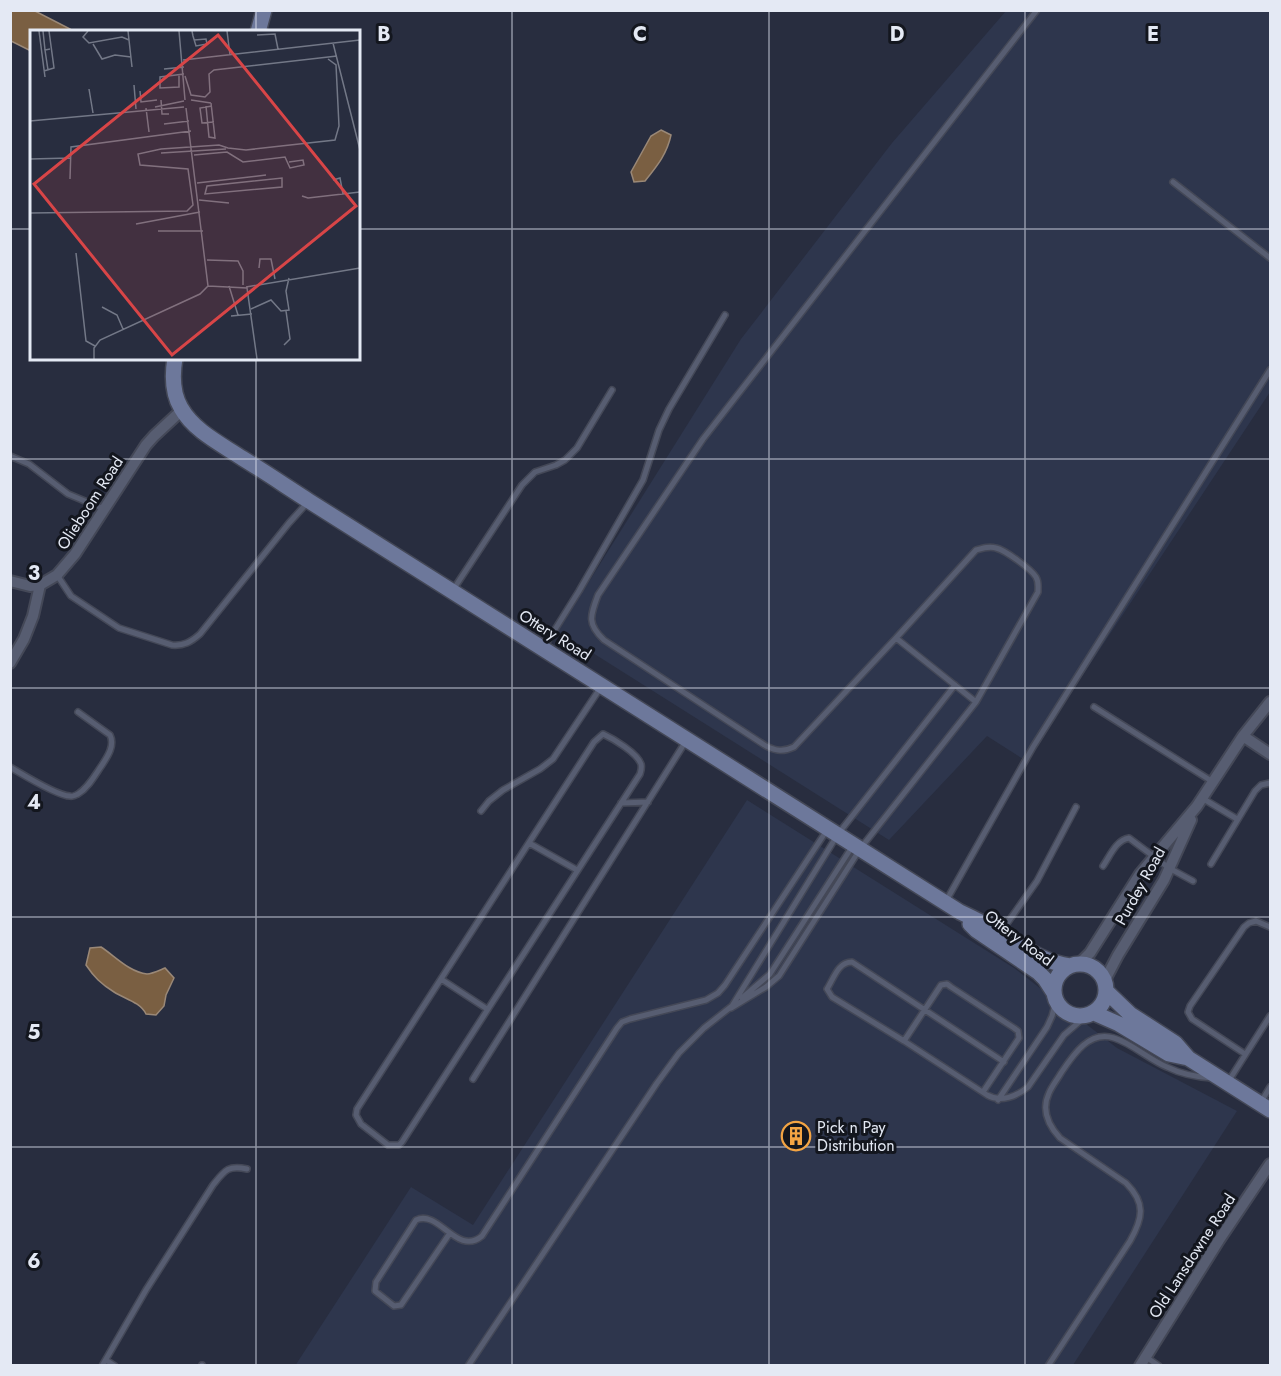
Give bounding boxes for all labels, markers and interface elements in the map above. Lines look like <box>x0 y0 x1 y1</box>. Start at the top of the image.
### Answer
text: B <box>377 20 391 49</box>
text: C <box>633 20 647 49</box>
text: D <box>890 20 904 49</box>
text: E <box>1147 20 1159 49</box>
inset map <box>30 30 360 360</box>
street label: Olieboom Road <box>51 452 129 554</box>
text: 3 <box>28 559 40 588</box>
street label: Ottery Road <box>515 604 595 666</box>
text: 4 <box>27 788 41 817</box>
street label: Purdey Road <box>1109 843 1171 929</box>
street label: Ottery Road <box>980 904 1058 972</box>
text: 5 <box>28 1018 41 1047</box>
place label: Pick n Pay Distribution <box>817 1116 895 1157</box>
building icon: Pick n Pay Distribution <box>780 1120 812 1152</box>
street label: Old Lansdowne Road <box>1143 1189 1241 1323</box>
text: 6 <box>27 1247 41 1276</box>

